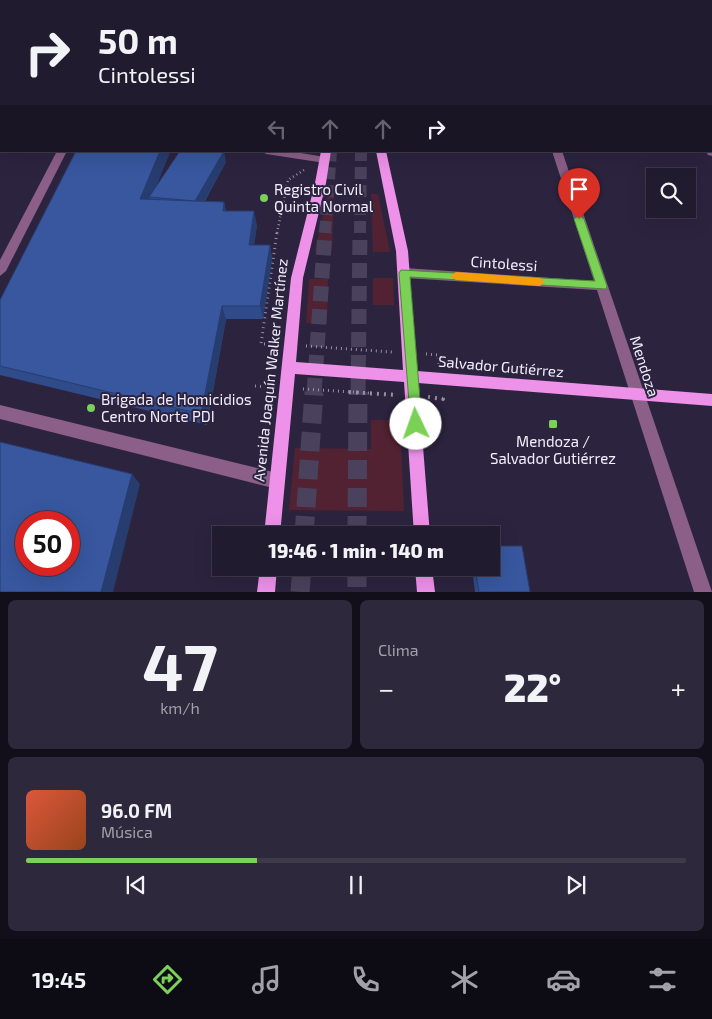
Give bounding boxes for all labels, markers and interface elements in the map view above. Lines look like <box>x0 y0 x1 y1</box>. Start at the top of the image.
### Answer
text: 50 m <box>98 19 178 61</box>
icon: right <box>15 20 80 85</box>
text: Cintolessi <box>98 61 196 87</box>
icon: left <box>263 115 291 143</box>
icon: ahead <box>316 115 344 143</box>
icon: ahead <box>369 115 397 143</box>
icon: right <box>422 115 450 143</box>
pin <box>558 168 600 219</box>
map controls <box>646 168 696 218</box>
button: search <box>646 168 696 218</box>
icon: arrive <box>565 175 593 203</box>
place label: Registro Civil Quinta Normal <box>274 180 374 216</box>
marker: Registro Civil Quinta Normal <box>258 192 270 204</box>
street label: Cintolessi <box>470 252 538 274</box>
street label: Avenida Joaquín Walker Martínez <box>249 258 291 482</box>
street label: Mendoza <box>627 333 663 399</box>
street label: Salvador Gutiérrez <box>437 352 565 380</box>
place label: Brigada de Homicidios Centro Norte PDI <box>101 390 252 425</box>
position arrow <box>389 397 441 449</box>
marker: Brigada de Homicidios Centro Norte PDI <box>85 402 97 414</box>
marker: Mendoza / Salvador Gutiérrez <box>547 418 559 430</box>
place label: Mendoza / Salvador Gutiérrez <box>490 432 616 467</box>
speed limit sign: 50 <box>15 511 80 576</box>
text: 19:46 · 1 min · 140 m <box>268 539 444 562</box>
text: 47 <box>142 626 218 704</box>
text: Clima <box>378 640 419 659</box>
text: 22° <box>504 664 561 710</box>
text: − <box>378 671 394 705</box>
text: + <box>671 671 686 705</box>
text: km/h <box>160 698 200 717</box>
text: 96.0 FM <box>101 799 172 822</box>
text: Música <box>101 822 153 841</box>
icon: previous <box>122 871 150 899</box>
icon: pause <box>342 871 370 899</box>
icon: next <box>562 871 590 899</box>
icon: directions <box>150 962 185 997</box>
icon: music <box>249 962 284 997</box>
icon: phone <box>348 962 383 997</box>
icon: climate <box>447 962 482 997</box>
icon: car <box>546 962 581 997</box>
icon: filters <box>645 962 680 997</box>
text: 19:45 <box>32 966 86 992</box>

